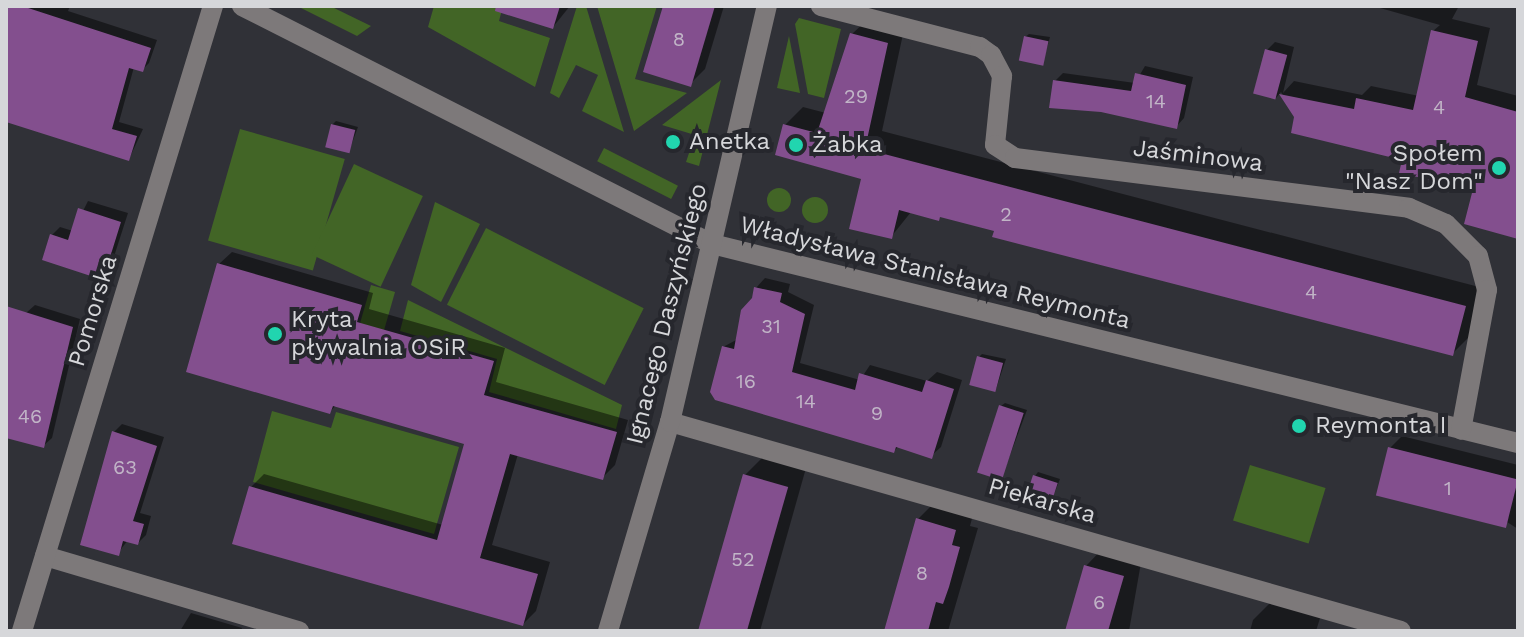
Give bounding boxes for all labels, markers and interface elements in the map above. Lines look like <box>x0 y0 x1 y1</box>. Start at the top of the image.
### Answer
house number: 8 <box>673 27 685 51</box>
house number: 29 <box>844 84 868 108</box>
house number: 14 <box>1146 89 1166 113</box>
house number: 4 <box>1433 95 1445 119</box>
place label: Anetka <box>689 128 770 156</box>
place label: Żabka <box>812 131 883 159</box>
marker: Anetka <box>664 133 682 151</box>
street label: Jaśminowa <box>1131 134 1265 178</box>
marker: Żabka <box>787 136 805 154</box>
place label: Społem "Nasz Dom" <box>1345 140 1483 196</box>
marker: Społem "Nasz Dom" <box>1490 159 1508 177</box>
street label: Ignacego Daszyńskiego <box>621 181 713 447</box>
house number: 2 <box>1000 202 1012 226</box>
street label: Władysława Stanisława Reymonta <box>736 210 1134 336</box>
street label: Pomorska <box>62 252 124 370</box>
house number: 4 <box>1305 280 1317 304</box>
place label: Kryta pływalnia OSiR <box>291 306 467 362</box>
house number: 31 <box>761 314 781 338</box>
marker: Kryta pływalnia OSiR <box>266 325 284 343</box>
house number: 16 <box>736 369 756 393</box>
house number: 14 <box>796 389 816 413</box>
house number: 9 <box>871 401 883 425</box>
house number: 46 <box>18 404 42 428</box>
place label: Reymonta I <box>1315 412 1447 440</box>
marker: Reymonta I <box>1290 417 1308 435</box>
house number: 63 <box>113 455 137 479</box>
street label: Piekarska <box>985 472 1099 530</box>
house number: 1 <box>1444 476 1452 500</box>
house number: 52 <box>731 547 755 571</box>
house number: 8 <box>916 561 928 585</box>
house number: 6 <box>1093 590 1105 614</box>

